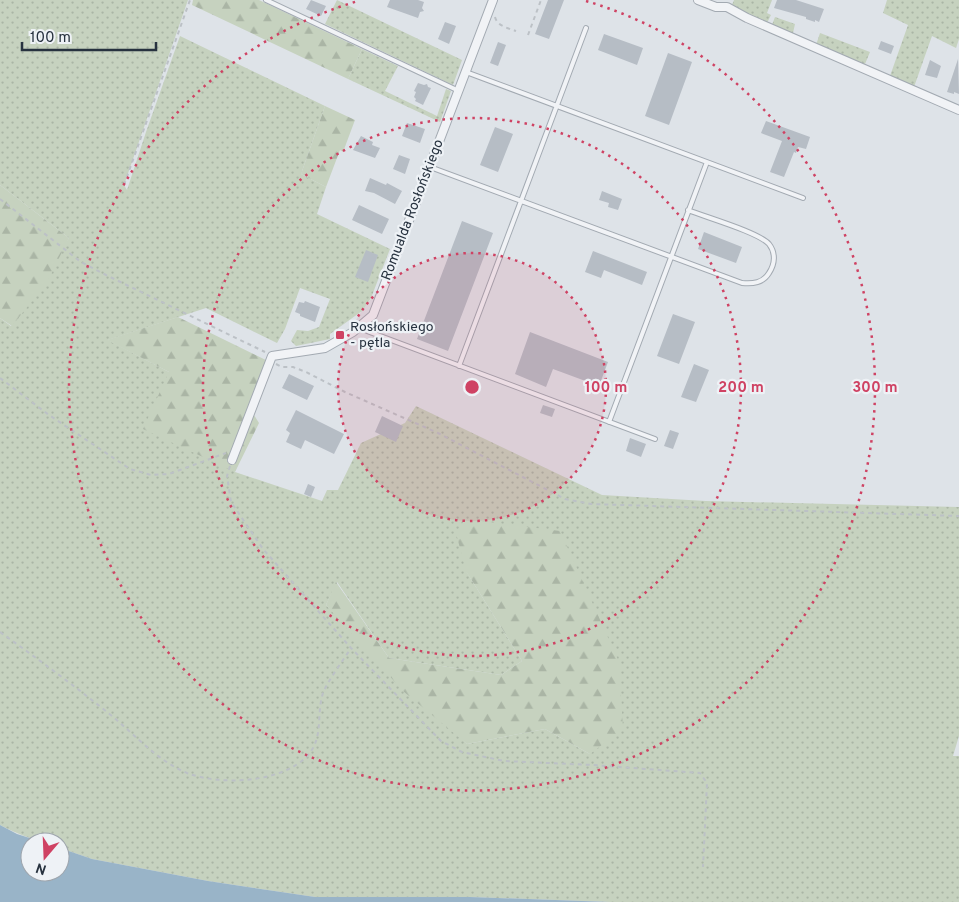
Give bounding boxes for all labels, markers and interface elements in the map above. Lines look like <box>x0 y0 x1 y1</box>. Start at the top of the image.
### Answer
scale bar <box>22 20 156 52</box>
text: 100 m <box>30 29 71 48</box>
street label: Romualda Rosłońskiego <box>378 137 448 283</box>
place label: Rosłońskiego - pętla <box>350 319 434 352</box>
marker: Rosłońskiego - pętla <box>334 329 346 341</box>
centre of rings <box>463 378 481 396</box>
text: 100 m <box>585 379 627 398</box>
text: 200 m <box>718 379 764 398</box>
text: 300 m <box>852 379 898 398</box>
north arrow <box>20 832 70 882</box>
text: N <box>34 858 49 878</box>

